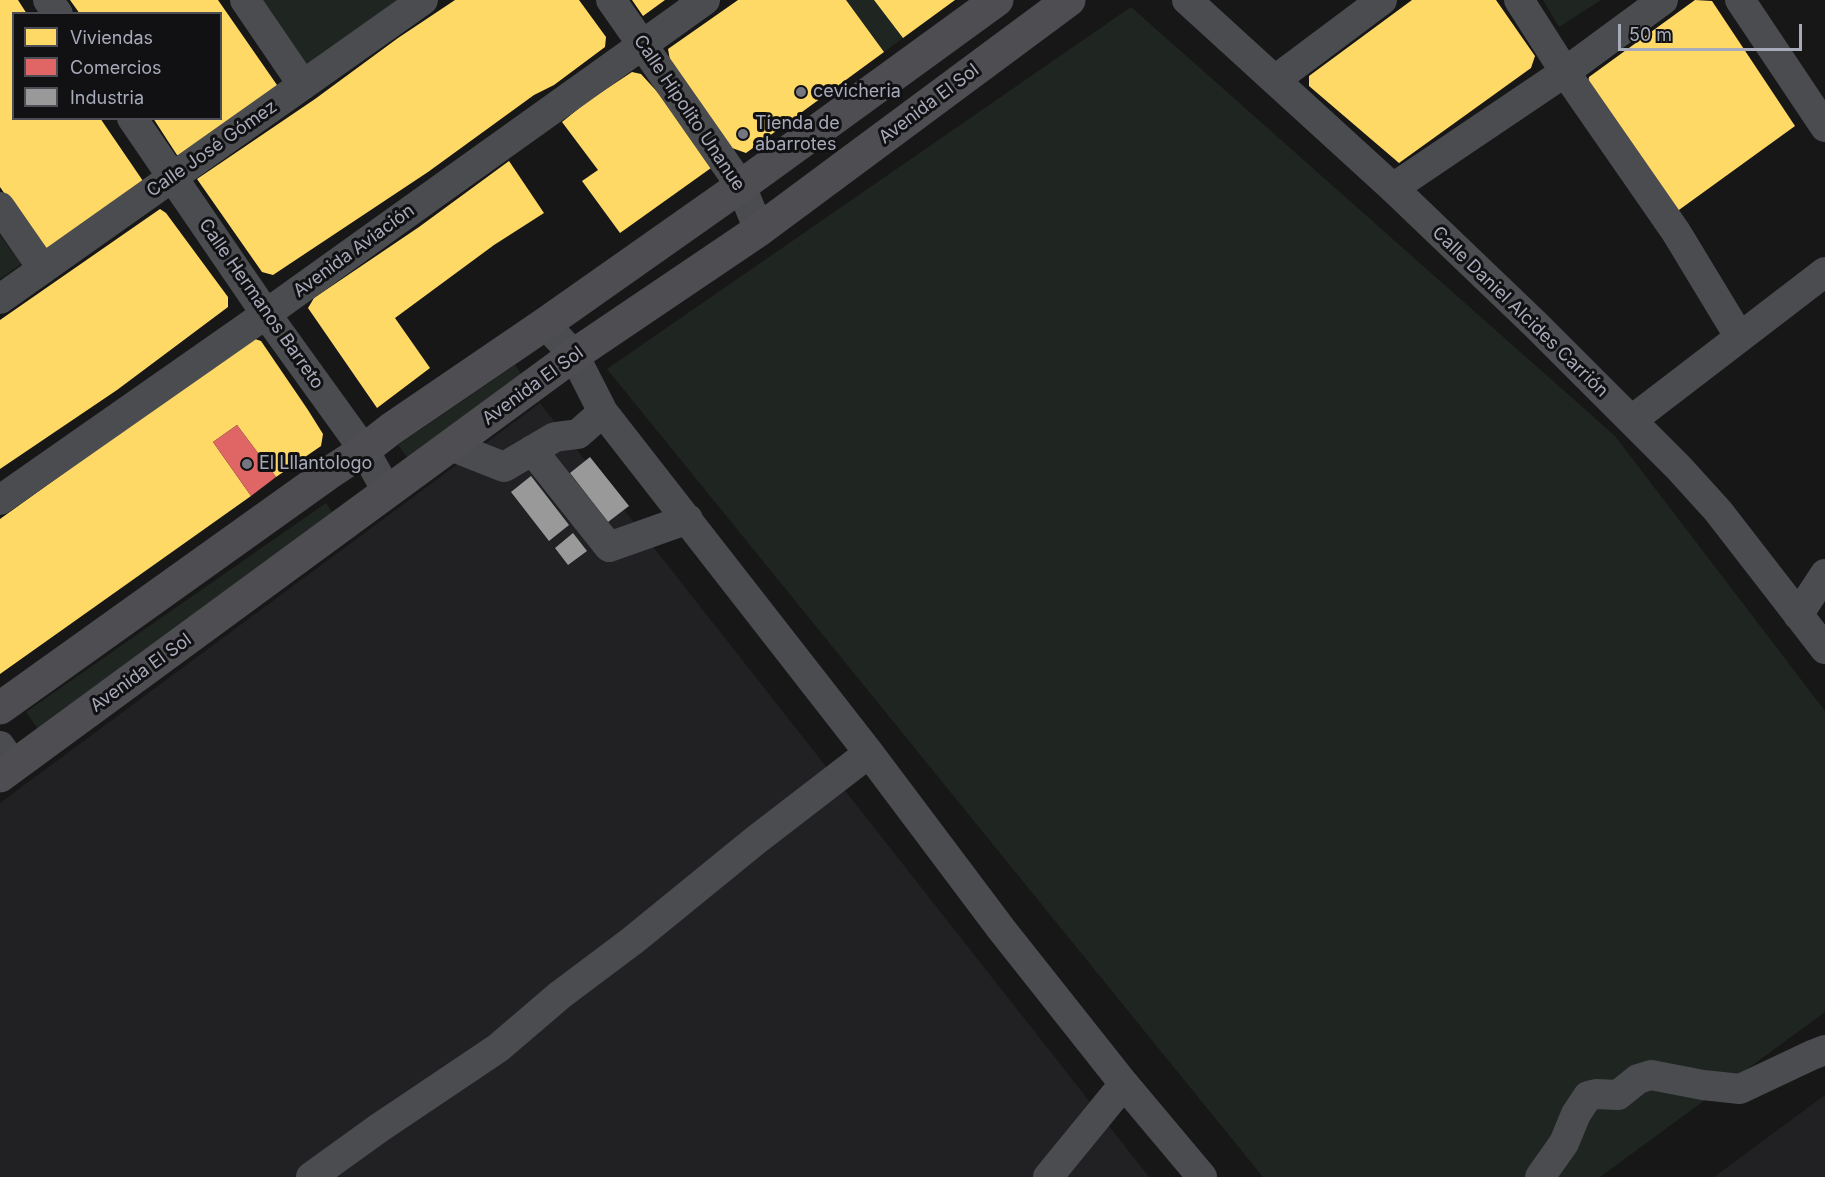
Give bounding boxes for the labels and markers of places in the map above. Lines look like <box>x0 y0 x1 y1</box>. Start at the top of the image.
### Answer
place label: cevicheria <box>813 81 901 103</box>
marker: cevicheria <box>794 85 808 99</box>
place label: Tienda de abarrotes <box>755 113 840 156</box>
marker: Tienda de abarrotes <box>736 127 750 141</box>
place label: El Lllantologo <box>259 453 372 475</box>
marker: El Lllantologo <box>240 457 254 471</box>

